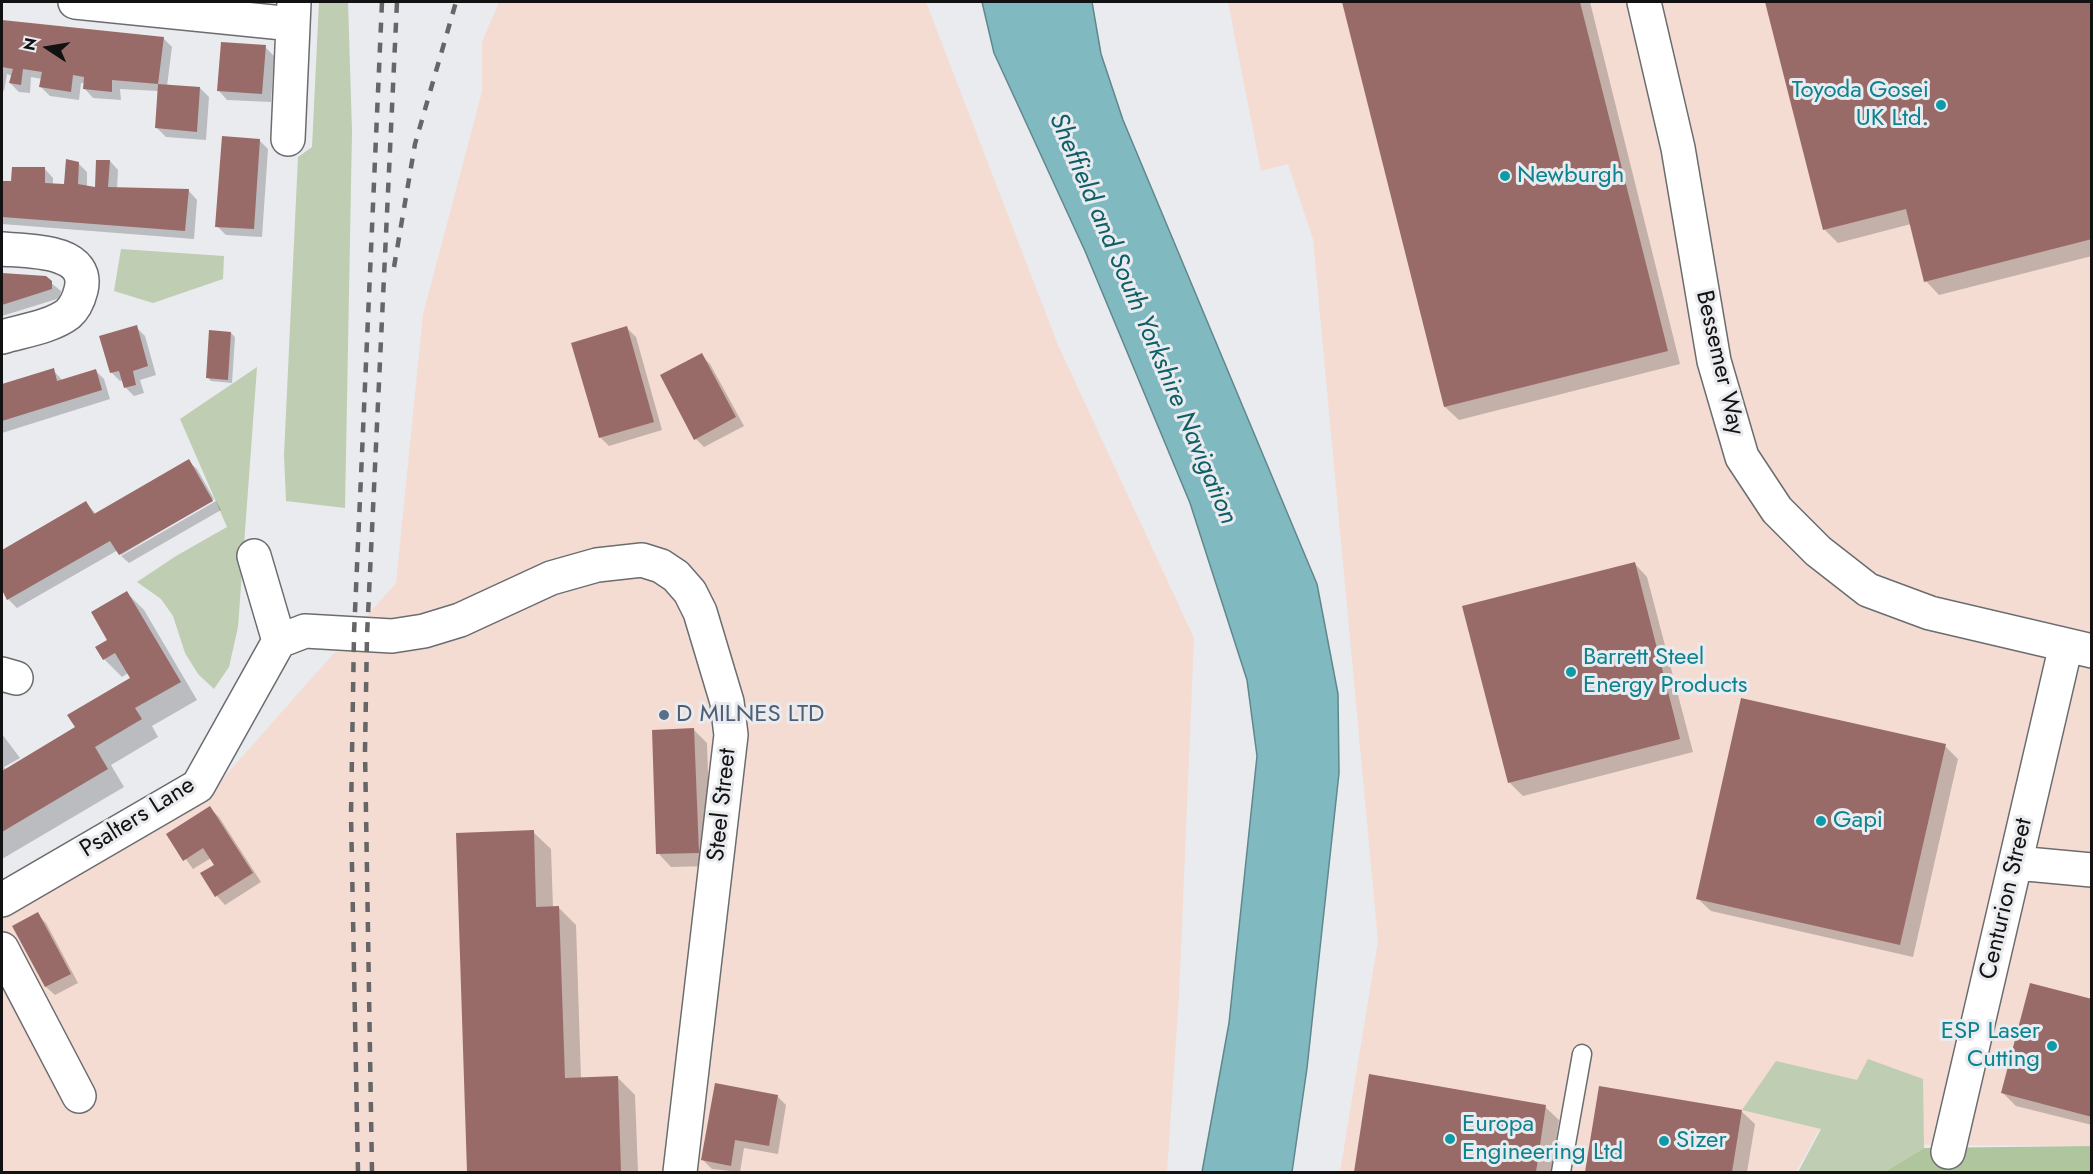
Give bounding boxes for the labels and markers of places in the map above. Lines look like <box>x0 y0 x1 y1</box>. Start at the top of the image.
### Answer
place label: Toyoda Gosei UK Ltd. <box>1792 77 1929 133</box>
marker: Toyoda Gosei UK Ltd. <box>1934 98 1948 112</box>
place label: Newburgh <box>1517 162 1624 190</box>
marker: Newburgh <box>1498 169 1512 183</box>
place label: Barrett Steel Energy Products <box>1583 644 1747 700</box>
marker: Barrett Steel Energy Products <box>1564 665 1578 679</box>
place label: D MILNES LTD <box>676 701 824 729</box>
marker: D MILNES LTD <box>657 708 671 722</box>
place label: Gapi <box>1833 807 1883 835</box>
marker: Gapi <box>1814 814 1828 828</box>
place label: ESP Laser Cutting <box>1941 1018 2040 1074</box>
marker: ESP Laser Cutting <box>2045 1039 2059 1053</box>
place label: Europa Engineering Ltd <box>1462 1111 1623 1167</box>
place label: Sizer <box>1676 1127 1727 1155</box>
marker: Europa Engineering Ltd <box>1443 1132 1457 1146</box>
marker: Sizer <box>1657 1134 1671 1148</box>

